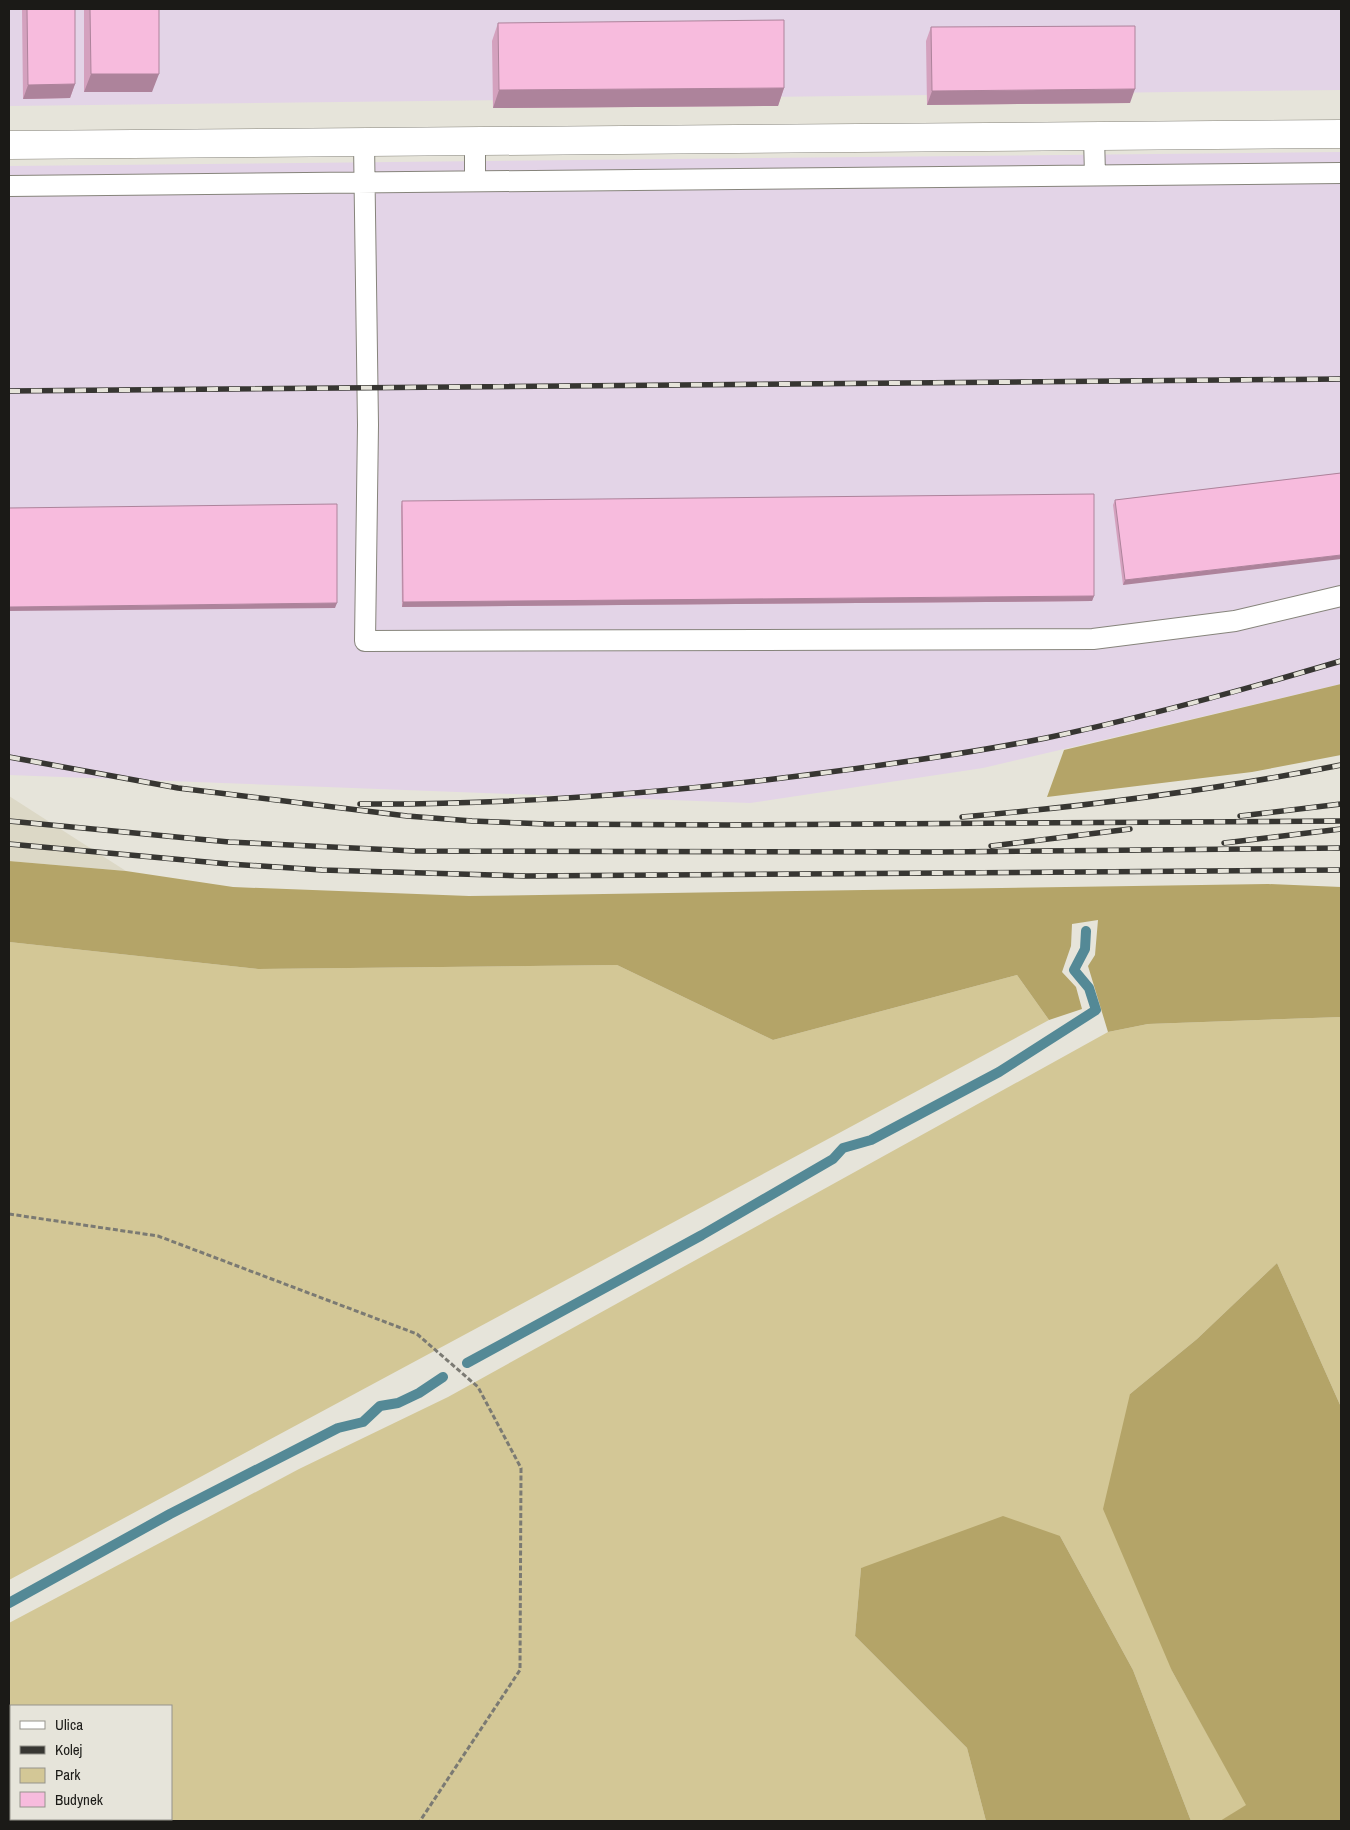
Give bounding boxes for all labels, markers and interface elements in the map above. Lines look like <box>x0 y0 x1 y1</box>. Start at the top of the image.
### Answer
legend <box>10 1705 172 1820</box>
text: Ulica <box>55 1714 83 1735</box>
text: Kolej <box>55 1739 82 1760</box>
text: Park <box>55 1764 81 1785</box>
text: Budynek <box>55 1789 104 1810</box>

